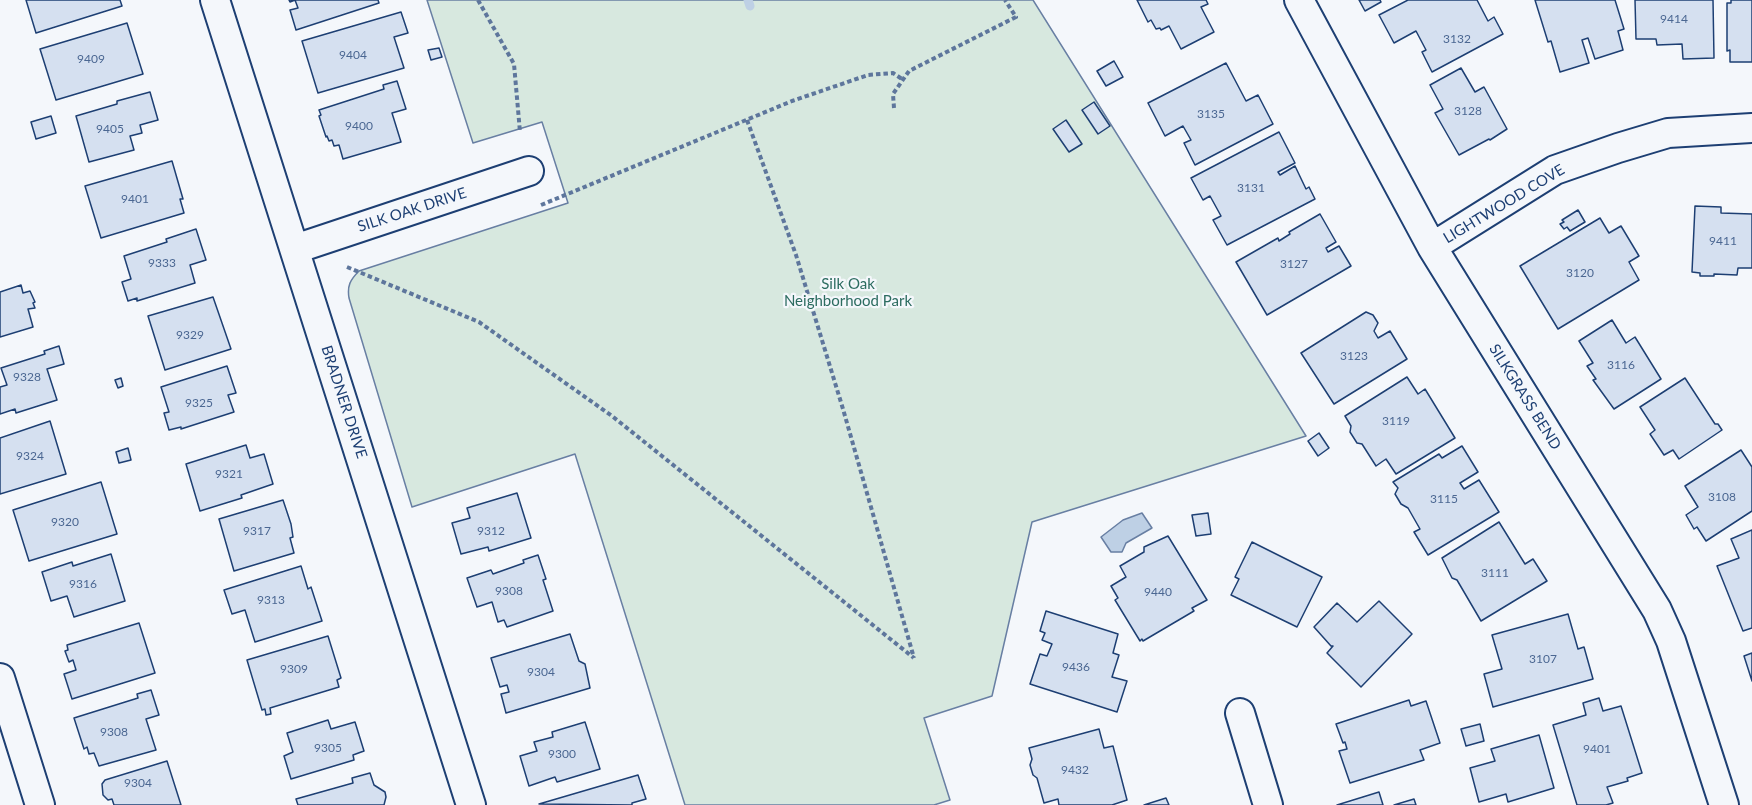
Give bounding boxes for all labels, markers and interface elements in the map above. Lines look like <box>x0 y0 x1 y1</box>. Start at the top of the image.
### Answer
house number: 9414 <box>1660 12 1688 26</box>
house number: 3132 <box>1443 32 1471 46</box>
house number: 9404 <box>339 48 367 62</box>
house number: 9409 <box>77 52 105 66</box>
house number: 3128 <box>1454 104 1482 118</box>
house number: 3135 <box>1197 107 1225 121</box>
house number: 9400 <box>345 119 373 133</box>
house number: 9405 <box>96 122 124 136</box>
street label: LIGHTWOOD COVE <box>1440 161 1568 247</box>
house number: 3131 <box>1237 181 1265 195</box>
street label: SILK OAK DRIVE <box>355 184 469 236</box>
house number: 9401 <box>121 192 149 206</box>
house number: 9411 <box>1709 234 1737 248</box>
house number: 9333 <box>148 256 176 270</box>
house number: 3127 <box>1280 257 1308 271</box>
house number: 3120 <box>1566 266 1594 280</box>
park label: Silk Oak Neighborhood Park <box>784 275 912 310</box>
house number: 9329 <box>176 328 204 342</box>
street label: SILKGRASS BEND <box>1485 341 1565 453</box>
street label: BRADNER DRIVE <box>317 343 371 461</box>
house number: 3123 <box>1340 349 1368 363</box>
house number: 3116 <box>1607 358 1635 372</box>
house number: 9328 <box>13 370 41 384</box>
house number: 9325 <box>185 396 213 410</box>
house number: 3119 <box>1382 414 1410 428</box>
house number: 9324 <box>16 449 44 463</box>
house number: 9321 <box>215 467 243 481</box>
house number: 3108 <box>1708 490 1736 504</box>
house number: 3115 <box>1430 492 1458 506</box>
house number: 9320 <box>51 515 79 529</box>
house number: 9317 <box>243 524 271 538</box>
house number: 9312 <box>477 524 505 538</box>
house number: 3111 <box>1481 566 1509 580</box>
house number: 9316 <box>69 577 97 591</box>
house number: 9308 <box>495 584 523 598</box>
house number: 9440 <box>1144 585 1172 599</box>
house number: 9313 <box>257 593 285 607</box>
house number: 3107 <box>1529 652 1557 666</box>
house number: 9436 <box>1062 660 1090 674</box>
house number: 9309 <box>280 662 308 676</box>
house number: 9304 <box>527 665 555 679</box>
house number: 9308 <box>100 725 128 739</box>
house number: 9305 <box>314 741 342 755</box>
house number: 9401 <box>1583 742 1611 756</box>
house number: 9300 <box>548 747 576 761</box>
house number: 9432 <box>1061 763 1089 777</box>
house number: 9304 <box>124 776 152 790</box>

